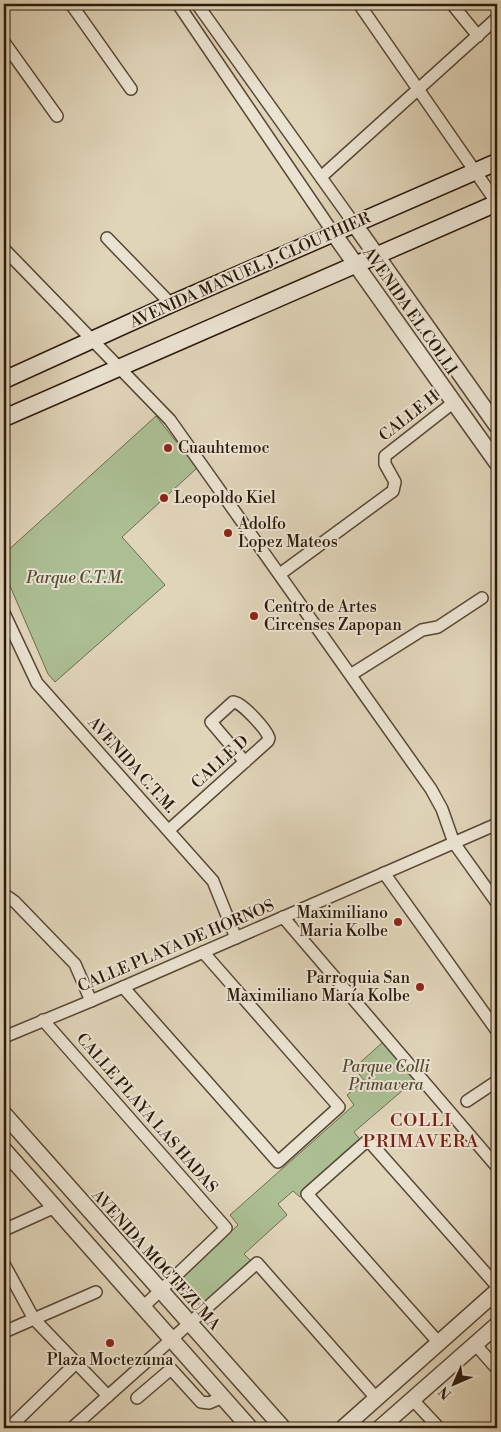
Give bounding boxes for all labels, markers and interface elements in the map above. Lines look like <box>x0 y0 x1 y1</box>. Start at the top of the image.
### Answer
street label: AVENIDA MANUEL J. CLOUTHIER <box>126 207 374 333</box>
street label: AVENIDA EL COLLI <box>358 243 462 379</box>
street label: CALLE H <box>375 386 443 446</box>
place label: Cuauhtemoc <box>178 438 270 458</box>
marker: Cuauhtemoc <box>162 442 174 454</box>
place label: Leopoldo Kiel <box>174 488 276 508</box>
marker: Leopoldo Kiel <box>158 492 170 504</box>
place label: Adolfo Lopez Mateos <box>237 514 338 552</box>
marker: Adolfo Lopez Mateos <box>222 527 234 539</box>
park label: Parque C.T.M. <box>25 568 124 588</box>
place label: Centro de Artes Circenses Zapopan <box>264 597 402 635</box>
marker: Centro de Artes Circenses Zapopan <box>248 610 260 622</box>
street label: AVENIDA C.T.M. <box>83 712 180 817</box>
street label: CALLE D <box>187 731 253 793</box>
street label: CALLE PLAYA DE HORNOS <box>75 895 277 997</box>
place label: Maximiliano Maria Kolbe <box>296 903 388 941</box>
marker: Maximiliano Maria Kolbe <box>392 916 404 928</box>
place label: Parroquia San Maximiliano María Kolbe <box>227 968 410 1006</box>
marker: Parroquia San Maximiliano María Kolbe <box>414 981 426 993</box>
street label: CALLE PLAYA LAS HADAS <box>72 1029 222 1197</box>
park label: Parque Colli Primavera <box>341 1057 430 1095</box>
district label: COLLI PRIMAVERA <box>363 1109 479 1153</box>
street label: AVENIDA MOCTEZUMA <box>87 1185 225 1335</box>
marker: Plaza Moctezuma <box>104 1337 116 1349</box>
place label: Plaza Moctezuma <box>47 1350 174 1370</box>
north arrow <box>428 1360 478 1410</box>
text: N <box>435 1382 456 1403</box>

